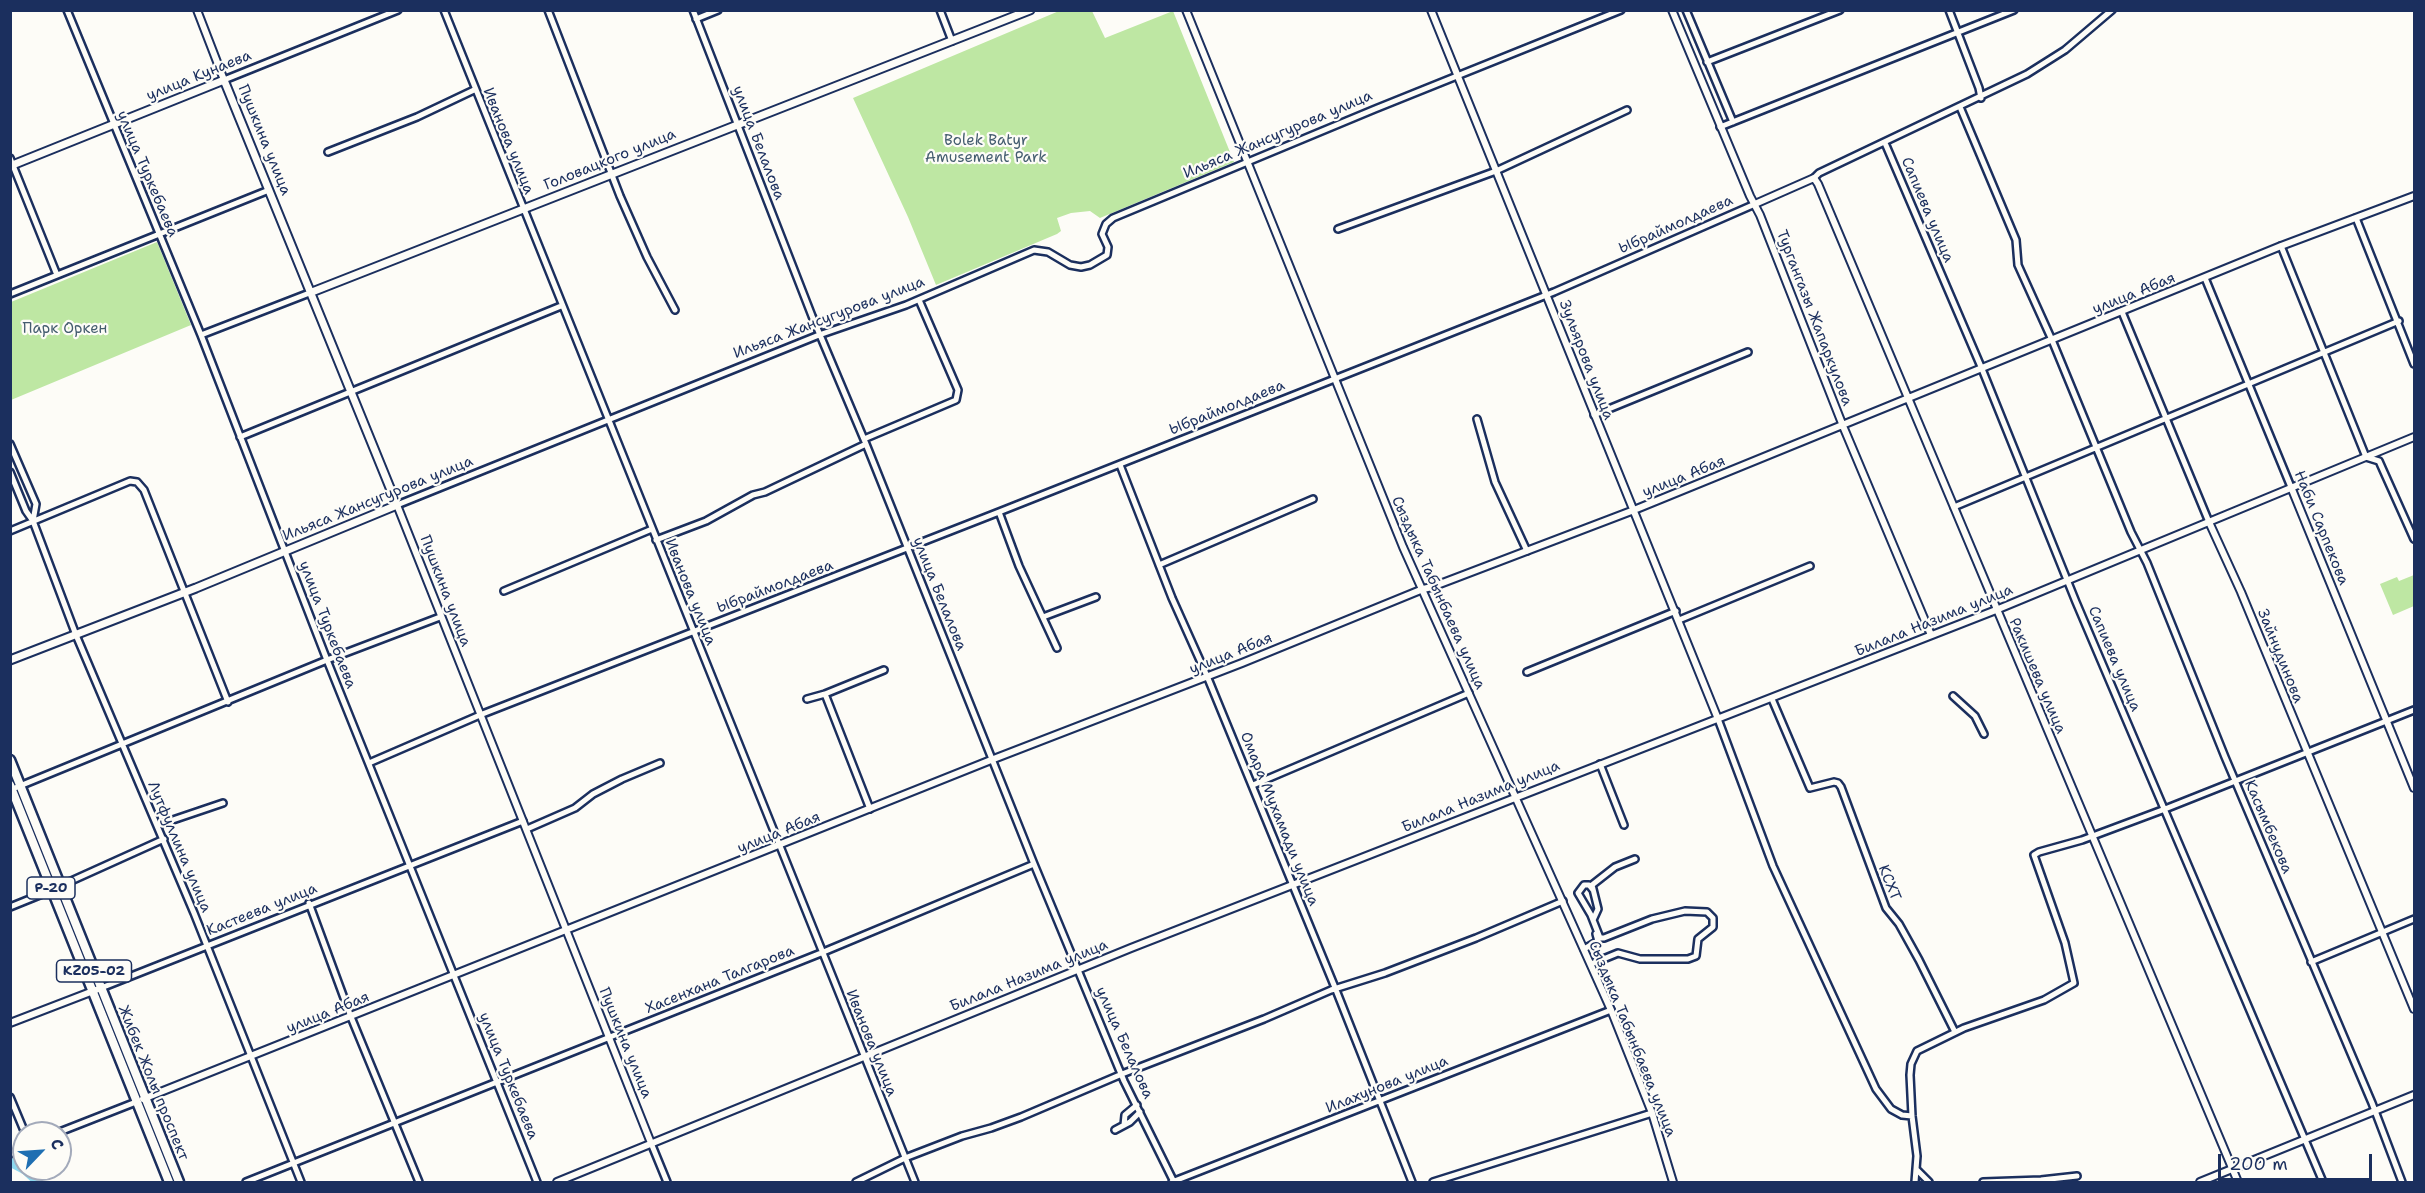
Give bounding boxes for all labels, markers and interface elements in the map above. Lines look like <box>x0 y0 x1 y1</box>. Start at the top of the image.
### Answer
street label: улица Кунаева <box>144 47 254 105</box>
street label: Пушкина улица <box>234 82 294 198</box>
street label: улица Белалова <box>728 83 788 203</box>
street label: Иванова улица <box>478 85 538 197</box>
street label: Ильяса Жансугурова улица <box>1181 87 1375 183</box>
street label: улица Туркебаева <box>112 108 182 240</box>
street label: Головацкого улица <box>541 125 679 195</box>
park label: Bolek Batyr Amusement Park <box>925 132 1047 167</box>
street label: Сапиева улица <box>1897 155 1957 265</box>
street label: Ыбраймолдаева <box>1616 192 1736 258</box>
street label: Тургангазы Жапаркулова <box>1772 227 1856 409</box>
street label: улица Абая <box>2090 269 2178 319</box>
street label: Ильяса Жансугурова улица <box>731 273 927 363</box>
street label: Зульярова улица <box>1555 298 1617 422</box>
park label: Парк Оркен <box>23 320 107 338</box>
street label: Ыбраймолдаева <box>1167 377 1287 439</box>
street label: улица Абая <box>1640 452 1728 502</box>
street label: Ильяса Жансугурова улица <box>280 453 476 545</box>
street label: Наби Сарпекова <box>2290 468 2352 588</box>
street label: Сыздыка Табынбаева улица <box>1387 494 1489 692</box>
street label: Пушкина улица <box>416 533 474 649</box>
street label: улица Белалова <box>908 535 970 653</box>
street label: Иванова улица <box>660 536 720 648</box>
street label: Ыбраймолдаева <box>714 557 836 617</box>
street label: улица Туркебаева <box>294 559 360 691</box>
street label: Билала Назима улица <box>1852 581 2016 661</box>
street label: Сапиева улица <box>2084 604 2144 714</box>
street label: Зайнудинова <box>2253 606 2307 706</box>
street label: Ракишева улица <box>2004 615 2070 737</box>
street label: улица Абая <box>1187 629 1275 679</box>
street label: Омара Мухамади улица <box>1236 729 1322 909</box>
street label: Билала Назима улица <box>1399 757 1563 837</box>
street label: Касымбекова <box>2240 777 2296 877</box>
street label: Лутфуллина улица <box>143 779 215 915</box>
street label: улица Абая <box>735 808 823 858</box>
street label: КСХТ <box>1874 862 1904 904</box>
road number: Р-20 <box>27 877 75 899</box>
street label: Кастеева улица <box>204 880 320 940</box>
street label: Билала Назима улица <box>947 936 1111 1016</box>
street label: Сыздыка Табынбаева улица <box>1584 939 1680 1139</box>
street label: Хасенхана Талгарова <box>643 942 797 1018</box>
road number: KZ05-02 <box>56 960 132 982</box>
street label: улица Белалова <box>1091 984 1157 1102</box>
street label: Пушкина улица <box>595 985 655 1101</box>
street label: Иванова улица <box>841 987 901 1099</box>
street label: улица Абая <box>284 988 372 1038</box>
street label: Жибек Жолы проспект <box>114 1003 192 1163</box>
street label: улица Туркебаева <box>474 1010 542 1142</box>
street label: Илахунова улица <box>1323 1052 1451 1118</box>
north arrow <box>12 1121 72 1181</box>
text: С <box>45 1135 69 1153</box>
scale bar <box>2221 1142 2376 1180</box>
text: 200 m <box>2229 1152 2288 1176</box>

